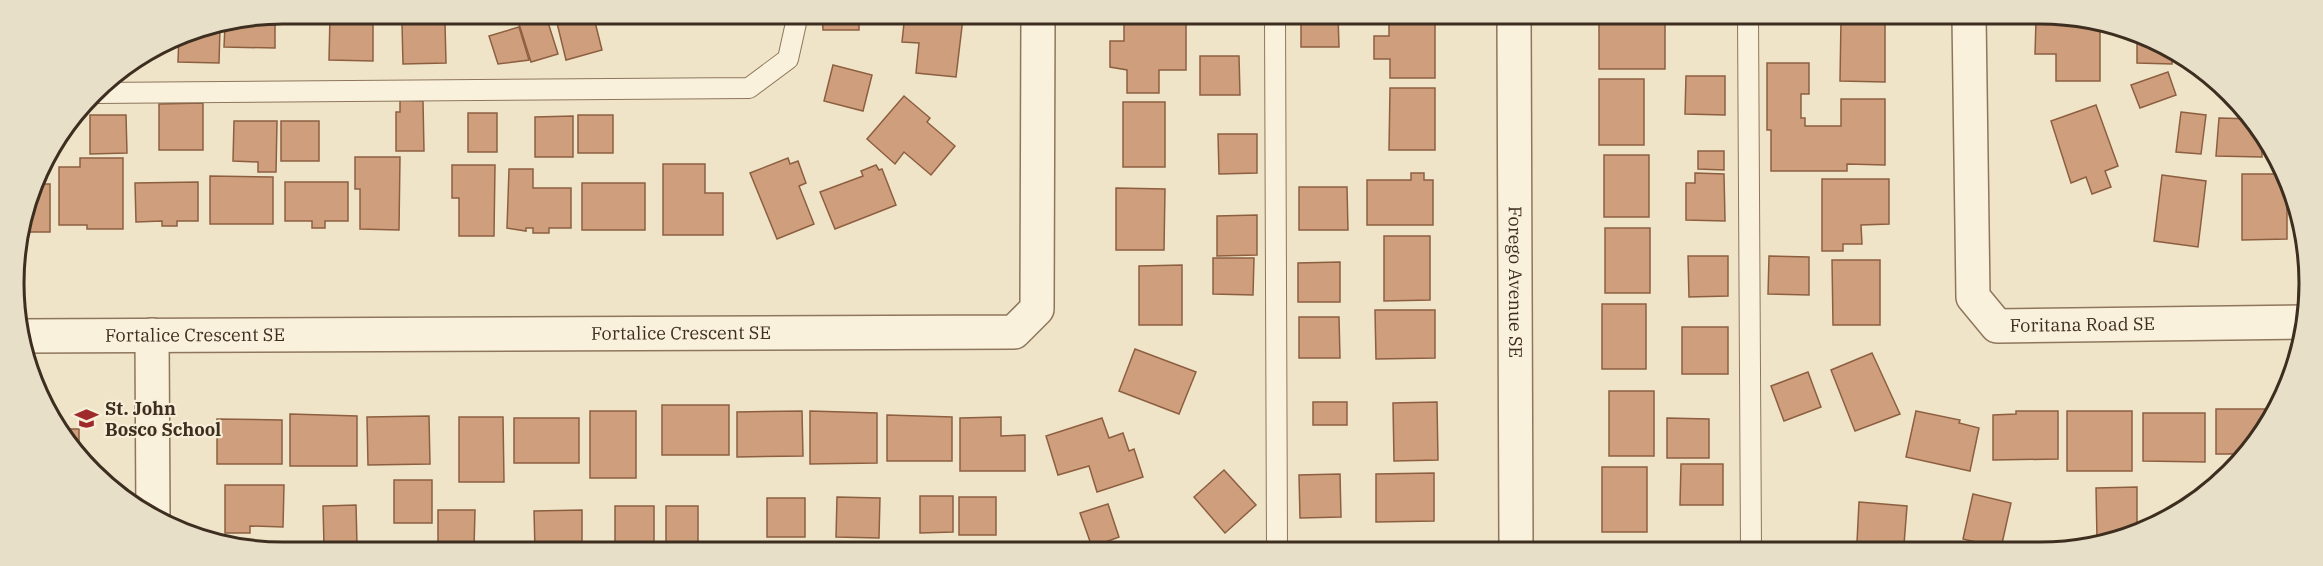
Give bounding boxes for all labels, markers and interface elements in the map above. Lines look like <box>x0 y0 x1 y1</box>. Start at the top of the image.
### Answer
street label: Forego Avenue SE <box>1504 206 1527 358</box>
street label: Foritana Road SE <box>2009 312 2155 337</box>
street label: Fortalice Crescent SE <box>591 321 771 345</box>
street label: Fortalice Crescent SE <box>105 323 285 347</box>
place label: St. John Bosco School <box>105 397 221 441</box>
school or university icon: St. John Bosco School <box>74 406 100 432</box>

